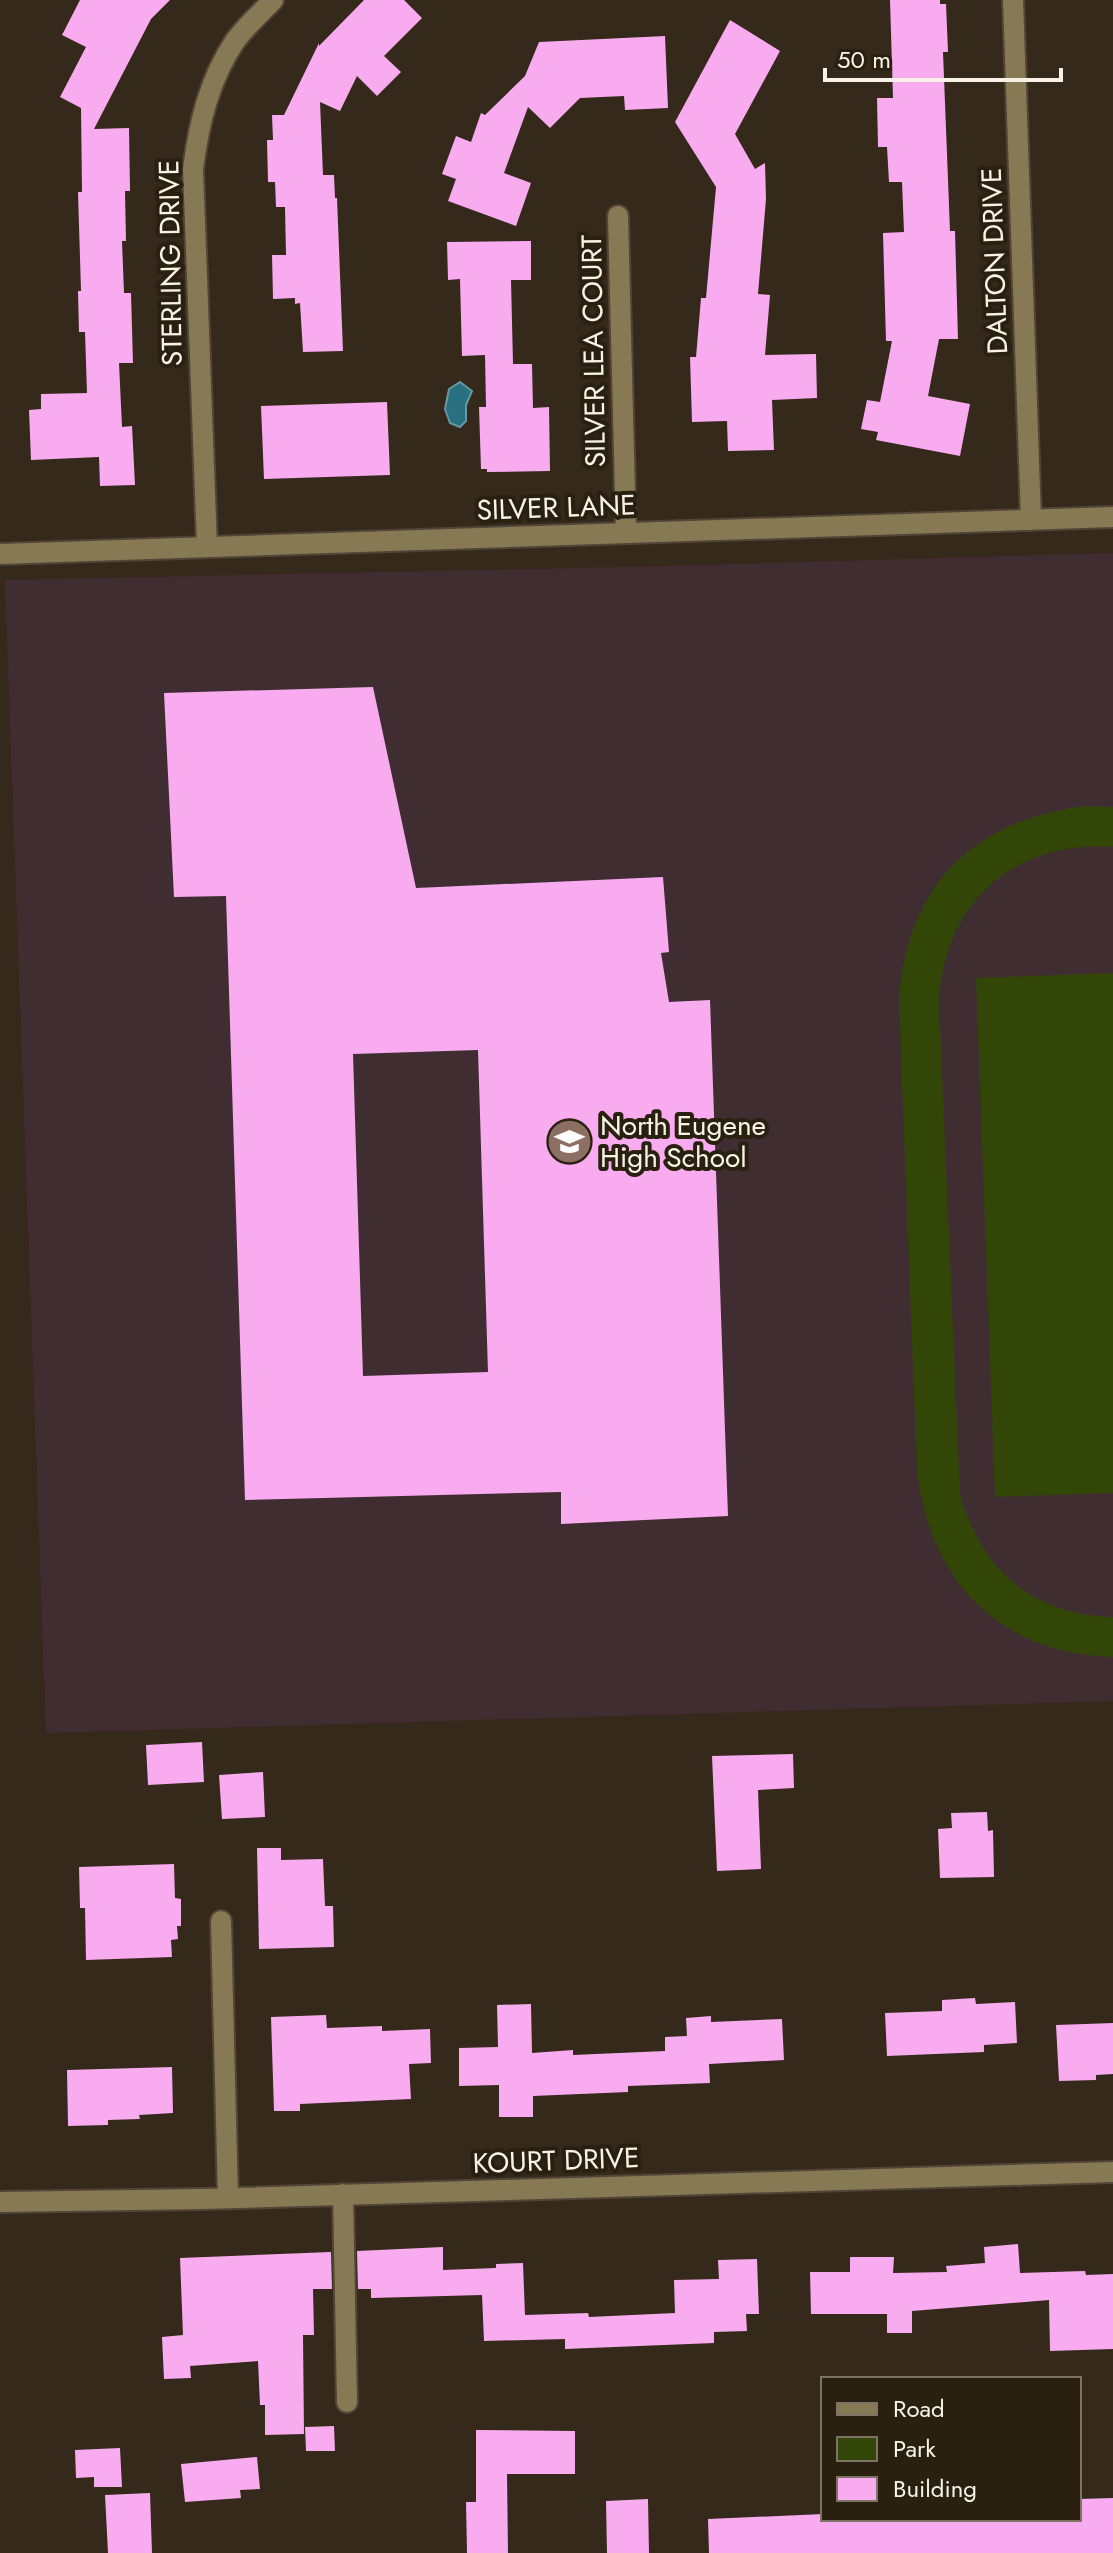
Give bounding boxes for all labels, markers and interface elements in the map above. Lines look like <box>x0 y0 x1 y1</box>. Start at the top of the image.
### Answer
scale bar <box>825 32 1061 82</box>
text: 50 m <box>837 42 891 77</box>
street label: STERLING DRIVE <box>148 160 193 366</box>
street label: DALTON DRIVE <box>971 167 1018 355</box>
street label: SILVER LEA COURT <box>571 234 616 468</box>
street label: SILVER LANE <box>476 484 636 531</box>
place label: North Eugene High School <box>600 1105 766 1178</box>
school or university icon: North Eugene High School <box>545 1117 593 1165</box>
street label: KOURT DRIVE <box>472 2137 640 2184</box>
legend <box>821 2377 1081 2521</box>
text: Road <box>893 2391 945 2426</box>
text: Park <box>893 2431 936 2466</box>
text: Building <box>893 2471 977 2506</box>

